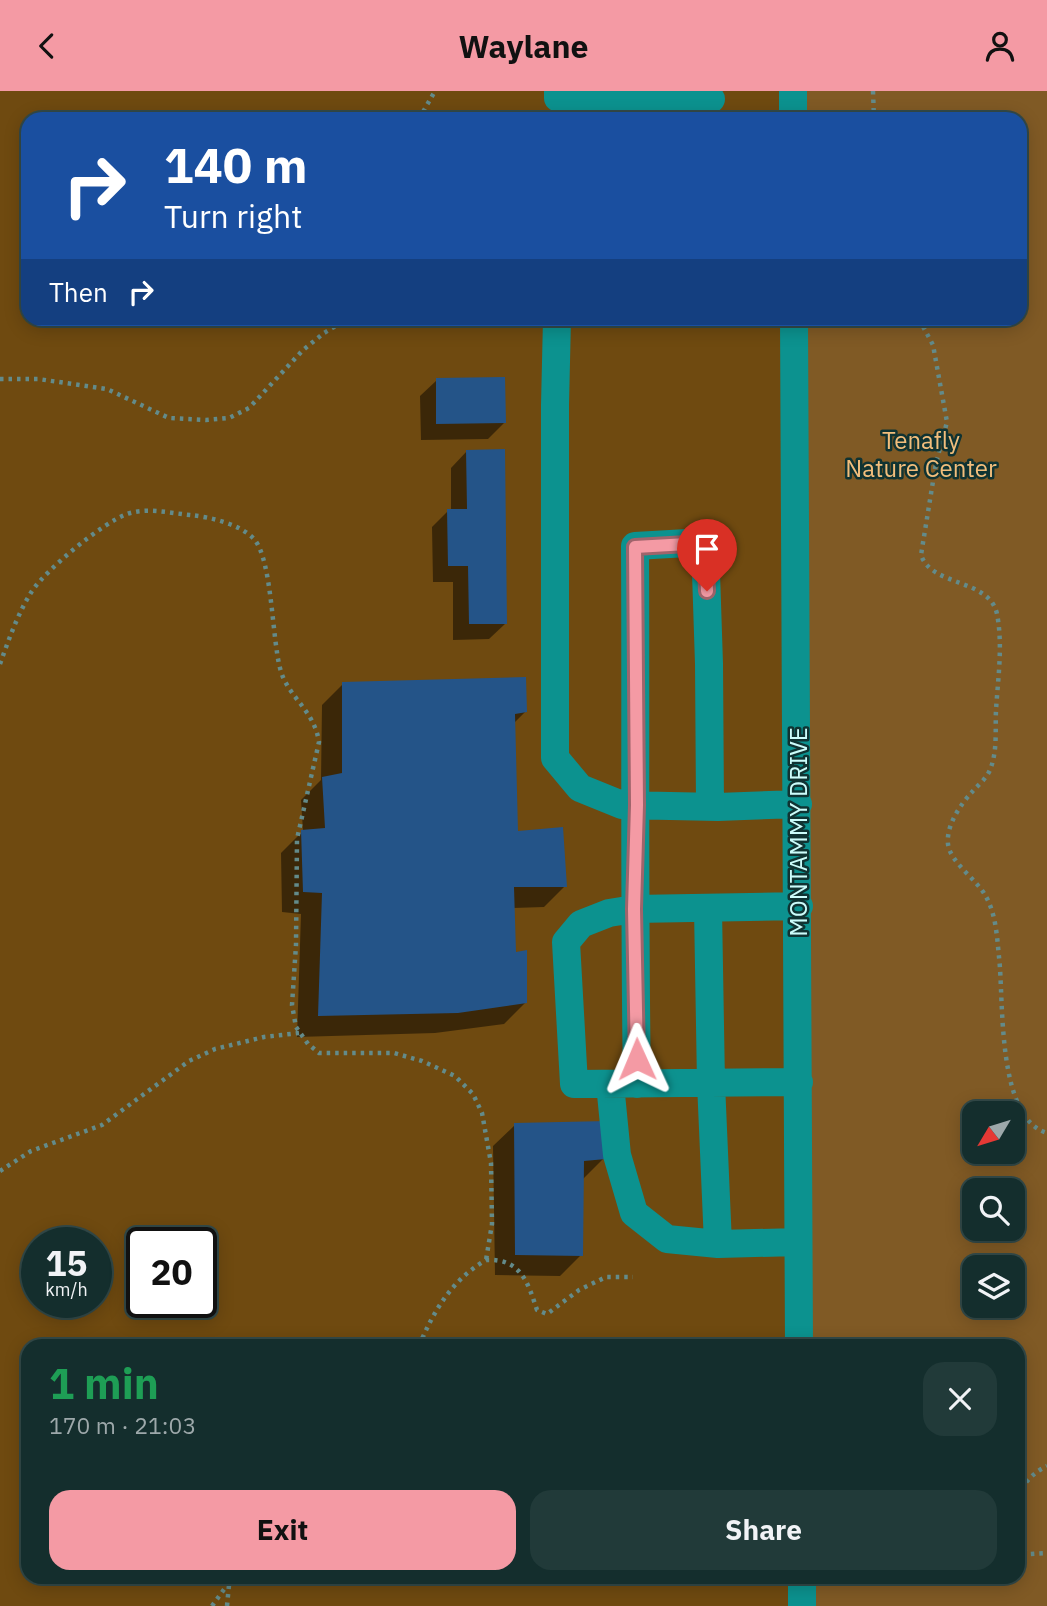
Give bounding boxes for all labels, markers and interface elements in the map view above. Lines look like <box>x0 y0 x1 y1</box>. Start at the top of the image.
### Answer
text: Waylane <box>458 25 589 67</box>
icon: back <box>28 27 66 65</box>
icon: person <box>981 27 1019 65</box>
text: 140 m <box>164 133 308 196</box>
icon: right <box>49 140 140 231</box>
text: Turn right <box>164 195 302 237</box>
icon: right <box>122 273 160 311</box>
text: Then <box>49 275 108 309</box>
park label: Tenafly Nature Center <box>845 424 997 484</box>
pin <box>677 519 737 591</box>
icon: arrive <box>688 530 726 568</box>
street label: MONTAMMY DRIVE <box>782 727 814 937</box>
position arrow <box>600 1022 674 1096</box>
north arrow <box>962 1101 1026 1164</box>
map controls <box>962 1101 1025 1318</box>
button: search <box>962 1178 1025 1241</box>
speed limit sign: 20 <box>126 1227 217 1318</box>
text: 15 <box>45 1240 88 1286</box>
button: layers <box>962 1255 1025 1318</box>
text: km/h <box>45 1278 88 1301</box>
text: 1 min <box>49 1356 159 1411</box>
button: close <box>923 1362 997 1436</box>
text: 170 m · 21:03 <box>49 1410 196 1440</box>
button: Exit <box>49 1490 516 1570</box>
button: Share <box>530 1490 997 1570</box>

